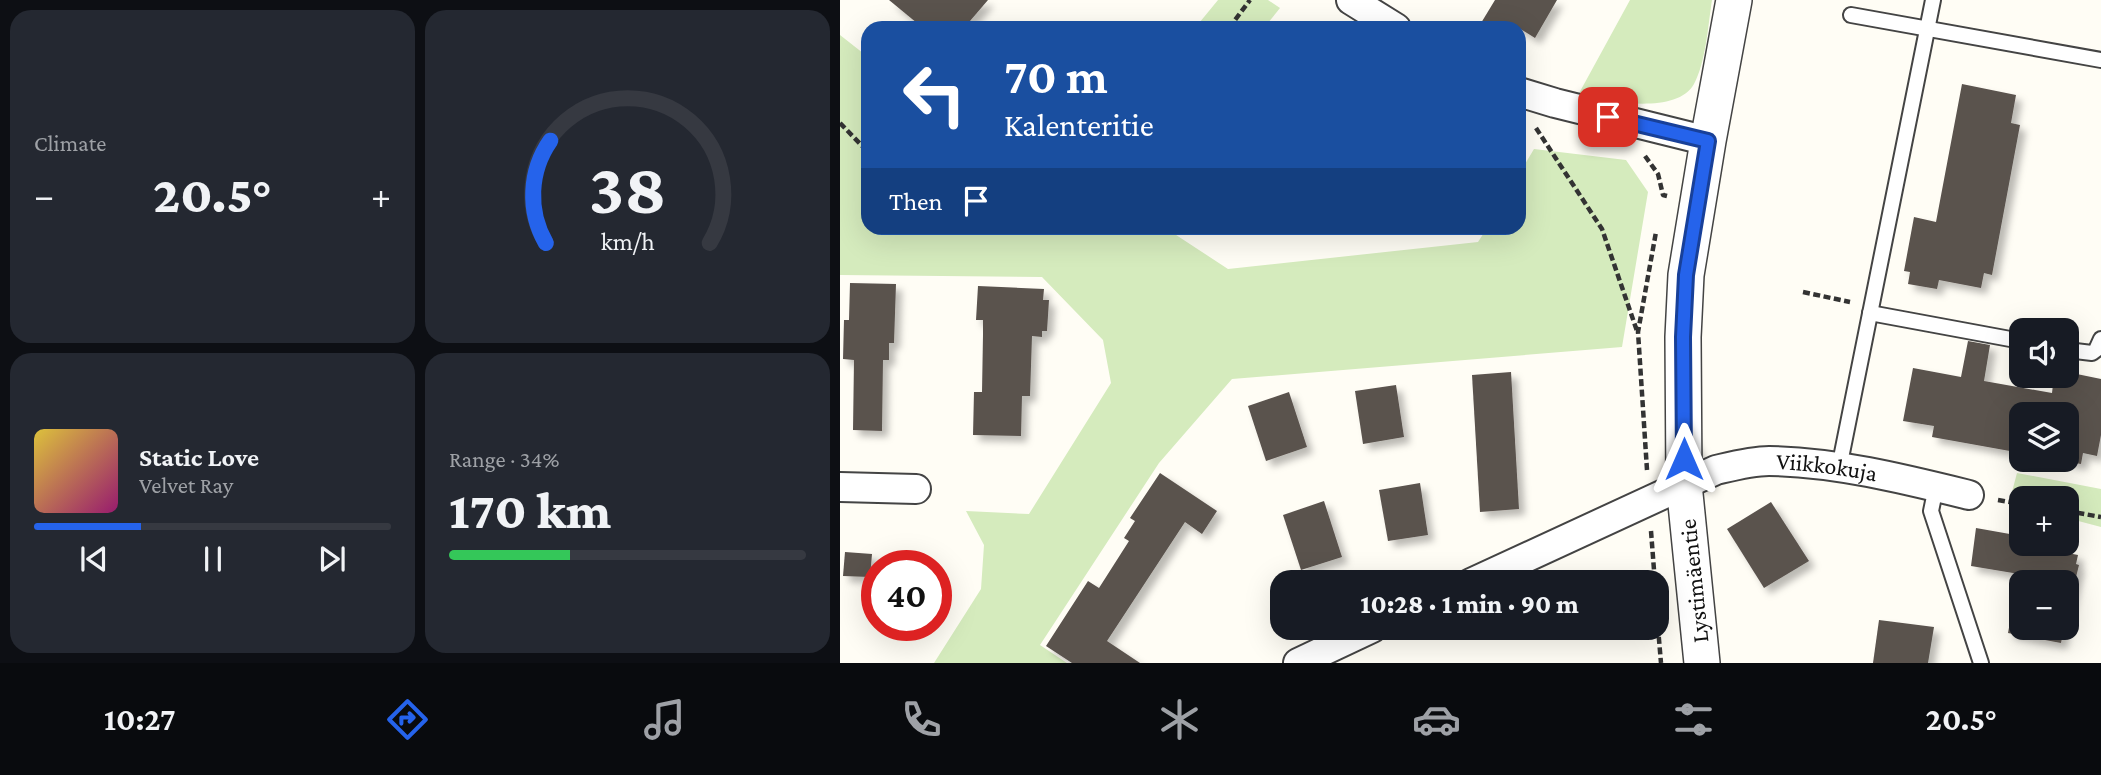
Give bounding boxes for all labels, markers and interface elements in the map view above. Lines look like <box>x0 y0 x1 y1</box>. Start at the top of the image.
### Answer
icon: left <box>889 49 980 140</box>
text: 70 m <box>1004 49 1108 104</box>
pin <box>1578 87 1638 147</box>
icon: arrive <box>1589 98 1627 136</box>
text: Kalenteritie <box>1004 107 1154 143</box>
text: Climate <box>34 130 106 156</box>
text: 38 <box>589 148 666 229</box>
text: 20.5° <box>153 165 272 223</box>
text: − <box>34 174 54 216</box>
text: + <box>371 174 391 216</box>
icon: arrive <box>957 182 995 220</box>
text: Then <box>889 187 943 216</box>
text: km/h <box>601 227 654 254</box>
map controls <box>2009 318 2079 640</box>
button: sound <box>2009 318 2079 388</box>
button: layers <box>2009 402 2079 472</box>
position arrow <box>1647 422 1721 496</box>
text: Static Love <box>139 443 259 472</box>
text: Range · 34% <box>449 446 560 472</box>
street label: Viikkokuja <box>1776 447 1880 487</box>
text: Velvet Ray <box>139 472 233 498</box>
text: 170 km <box>449 481 611 539</box>
button: + <box>2009 486 2079 556</box>
street label: Lystimäentie <box>1674 518 1713 644</box>
icon: previous <box>75 540 113 578</box>
icon: pause <box>194 540 232 578</box>
icon: next <box>313 540 351 578</box>
speed limit sign: 40 <box>861 550 952 641</box>
button: − <box>2009 570 2079 640</box>
text: 10:28 · 1 min · 90 m <box>1360 590 1579 619</box>
icon: directions <box>383 695 432 744</box>
icon: music <box>640 695 689 744</box>
icon: phone <box>897 695 946 744</box>
icon: climate <box>1155 695 1204 744</box>
icon: car <box>1412 695 1461 744</box>
icon: filters <box>1669 695 1718 744</box>
text: 10:27 <box>104 701 175 737</box>
text: 20.5° <box>1926 701 1997 737</box>

